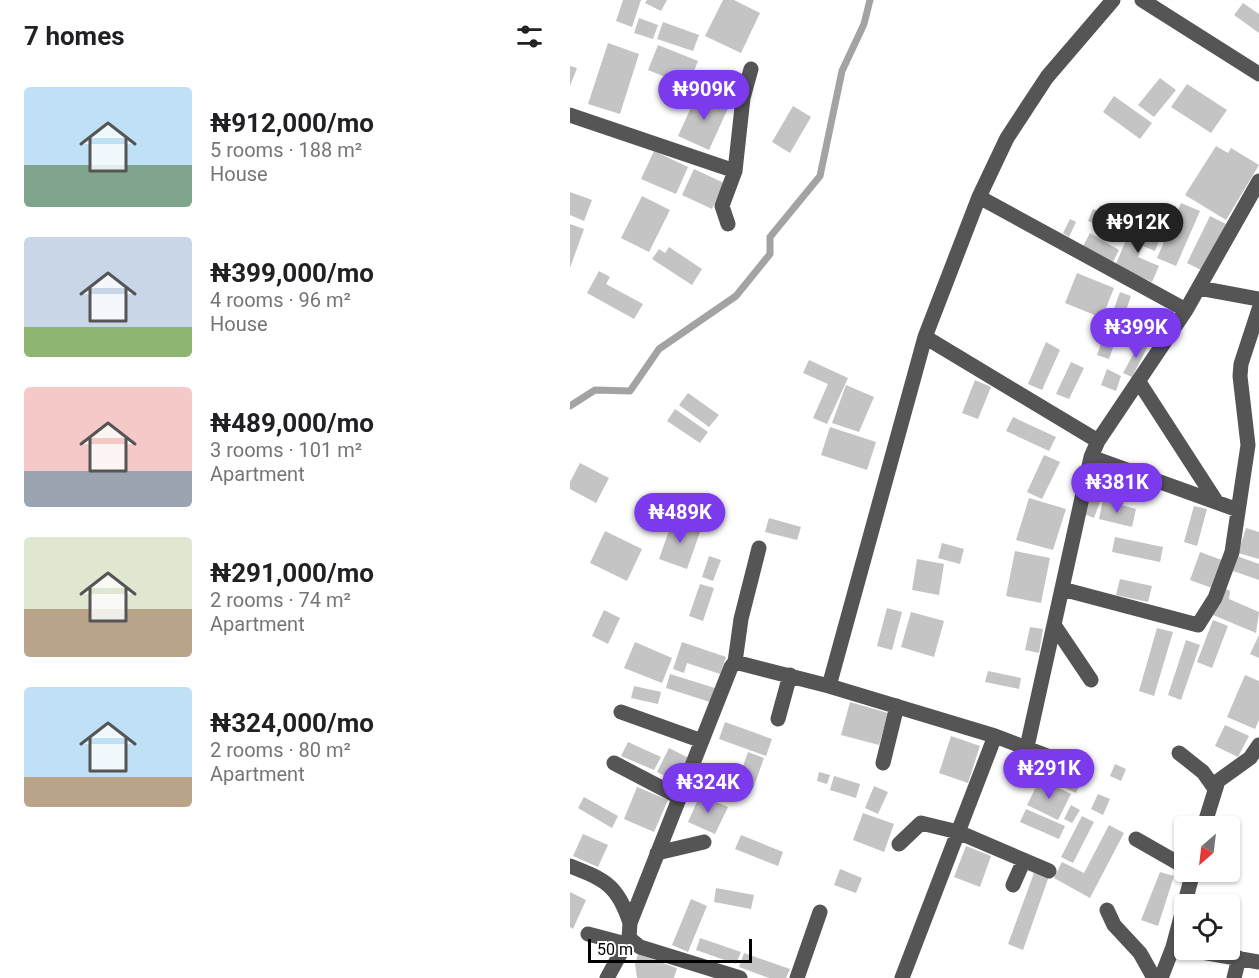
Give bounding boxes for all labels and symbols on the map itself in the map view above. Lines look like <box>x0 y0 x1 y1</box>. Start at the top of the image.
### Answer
pin: ₦909K <box>662 70 746 121</box>
pin: ₦912K <box>1096 203 1180 254</box>
pin: ₦399K <box>1094 308 1178 359</box>
pin: ₦381K <box>1075 463 1159 514</box>
pin: ₦489K <box>638 493 722 544</box>
pin: ₦291K <box>1007 749 1091 800</box>
pin: ₦324K <box>666 763 750 814</box>
north arrow <box>1174 816 1240 882</box>
scale bar <box>588 936 752 964</box>

